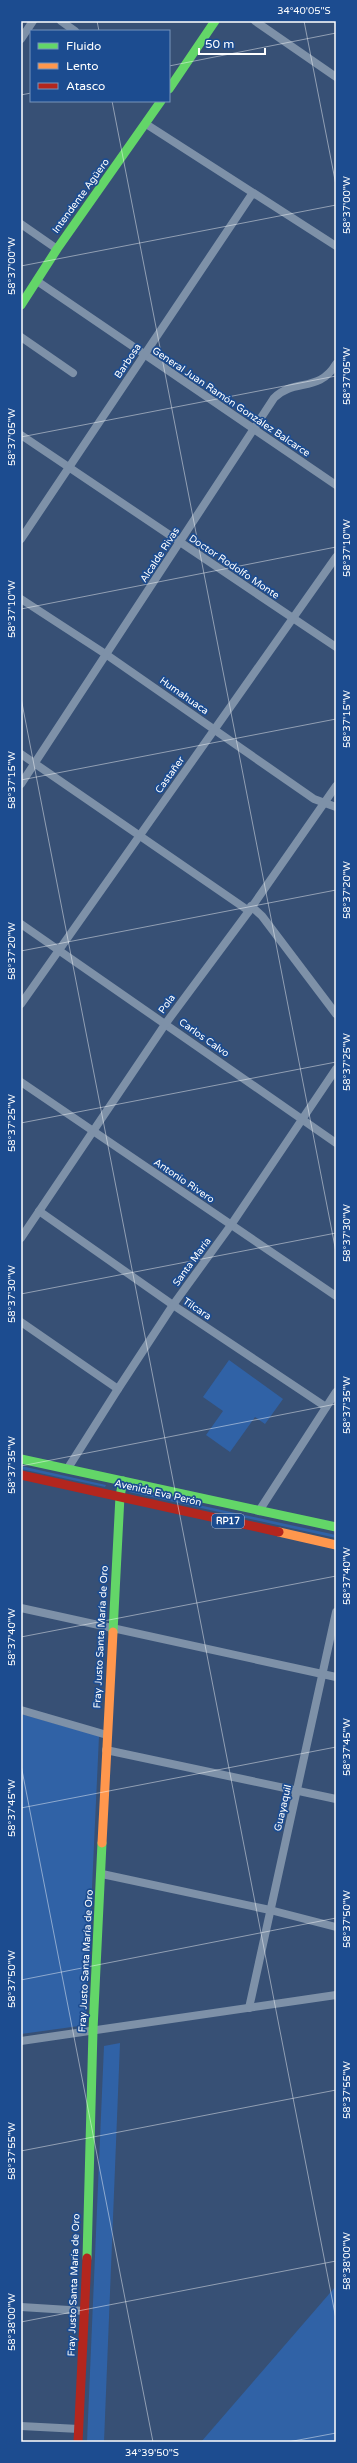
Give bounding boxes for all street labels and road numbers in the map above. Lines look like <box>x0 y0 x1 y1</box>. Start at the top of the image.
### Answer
street label: Intendente Agüero <box>50 156 112 236</box>
street label: Barbosa <box>112 341 144 381</box>
street label: General Juan Ramón González Balcarce <box>150 344 313 460</box>
street label: Alcalde Rivas <box>138 525 182 585</box>
street label: Doctor Rodolfo Monte <box>187 532 282 602</box>
street label: Humahuaca <box>157 675 211 717</box>
street label: Castañer <box>153 754 187 796</box>
street label: Pola <box>156 992 178 1016</box>
street label: Carlos Calvo <box>176 1016 232 1060</box>
street label: Antonio Rivero <box>151 1156 217 1206</box>
street label: Santa María <box>170 1235 214 1289</box>
street label: Tilcara <box>181 1295 213 1323</box>
street label: Avenida Eva Perón <box>113 1477 203 1509</box>
road number: RP17 <box>212 1514 244 1528</box>
street label: Fray Justo Santa María de Oro <box>91 1565 111 1709</box>
street label: Guayaquil <box>272 1784 294 1832</box>
street label: Fray Justo Santa María de Oro <box>76 1889 96 2033</box>
street label: Fray Justo Santa María de Oro <box>66 2213 82 2357</box>

